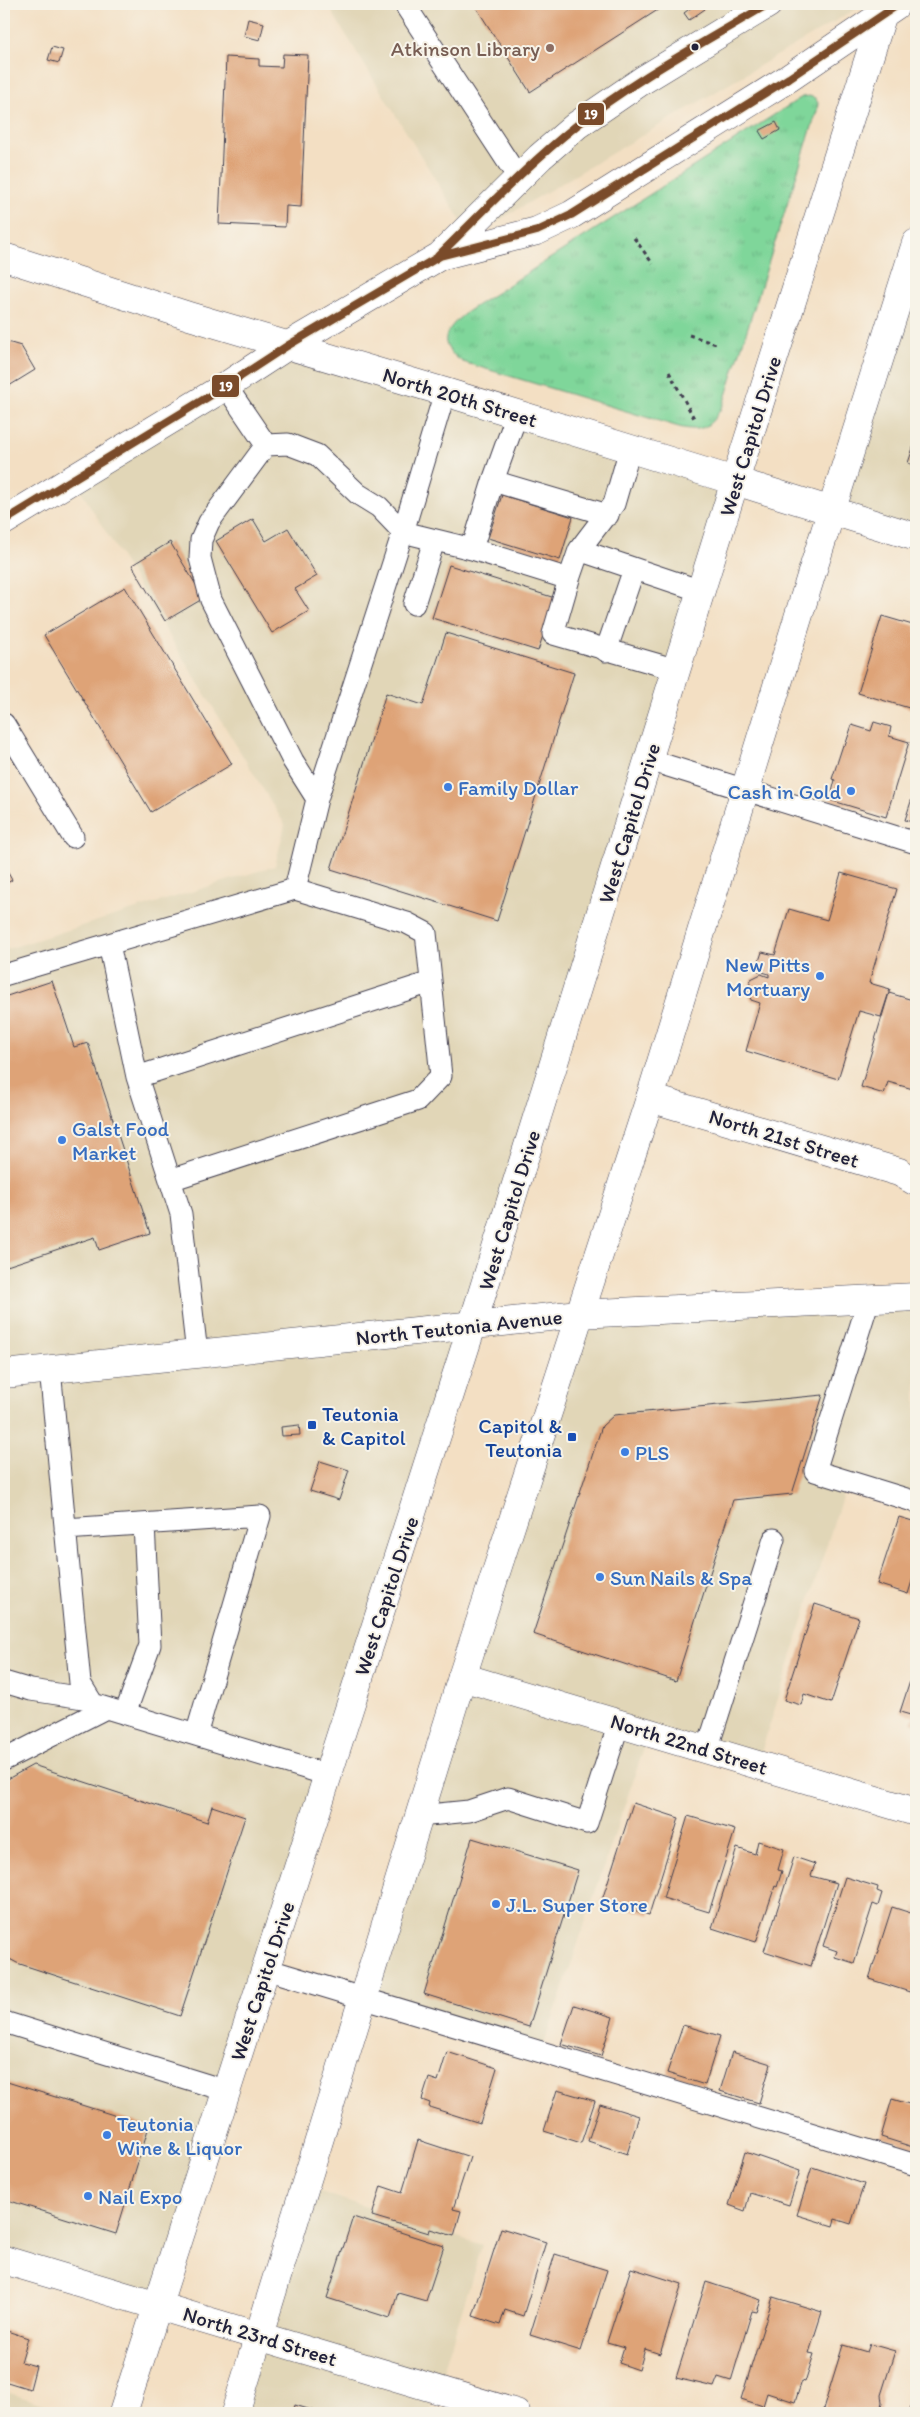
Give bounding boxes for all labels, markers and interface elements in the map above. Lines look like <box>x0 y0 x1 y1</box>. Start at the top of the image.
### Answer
place label: Atkinson Library <box>391 36 540 61</box>
marker: Atkinson Library <box>544 42 556 54</box>
unlabelled marker <box>690 42 700 52</box>
line badge: 19 <box>577 102 605 126</box>
text: 19 <box>584 106 598 123</box>
street label: West Capitol Drive <box>714 353 786 519</box>
street label: North 20th Street <box>380 362 540 432</box>
line badge: 19 <box>211 374 240 398</box>
text: 19 <box>219 378 233 395</box>
street label: West Capitol Drive <box>593 740 665 906</box>
place label: Family Dollar <box>458 775 579 800</box>
place label: Cash in Gold <box>727 779 841 804</box>
marker: Family Dollar <box>442 781 454 793</box>
marker: Cash in Gold <box>845 785 857 797</box>
place label: New Pitts Mortuary <box>725 952 810 1001</box>
marker: New Pitts Mortuary <box>814 970 826 982</box>
street label: North 21st Street <box>706 1103 862 1173</box>
place label: Galst Food Market <box>72 1116 170 1165</box>
street label: West Capitol Drive <box>473 1127 545 1293</box>
marker: Galst Food Market <box>56 1134 68 1146</box>
street label: North Teutonia Avenue <box>354 1304 564 1350</box>
place label: Teutonia & Capitol <box>322 1401 406 1450</box>
place label: Capitol & Teutonia <box>478 1413 562 1462</box>
marker: Teutonia & Capitol <box>306 1419 318 1431</box>
marker: Capitol & Teutonia <box>566 1431 578 1443</box>
place label: PLS <box>635 1440 669 1465</box>
marker: PLS <box>619 1446 631 1458</box>
street label: West Capitol Drive <box>348 1513 424 1679</box>
place label: Sun Nails & Spa <box>610 1565 752 1590</box>
marker: Sun Nails & Spa <box>594 1571 606 1583</box>
street label: North 22nd Street <box>607 1708 771 1780</box>
place label: J.L. Super Store <box>506 1892 648 1917</box>
street label: West Capitol Drive <box>224 1898 300 2064</box>
marker: J.L. Super Store <box>490 1898 502 1910</box>
place label: Teutonia Wine & Liquor <box>117 2111 242 2160</box>
marker: Teutonia Wine & Liquor <box>101 2129 113 2141</box>
place label: Nail Expo <box>98 2184 182 2209</box>
marker: Nail Expo <box>82 2190 94 2202</box>
street label: North 23rd Street <box>180 2301 340 2371</box>

